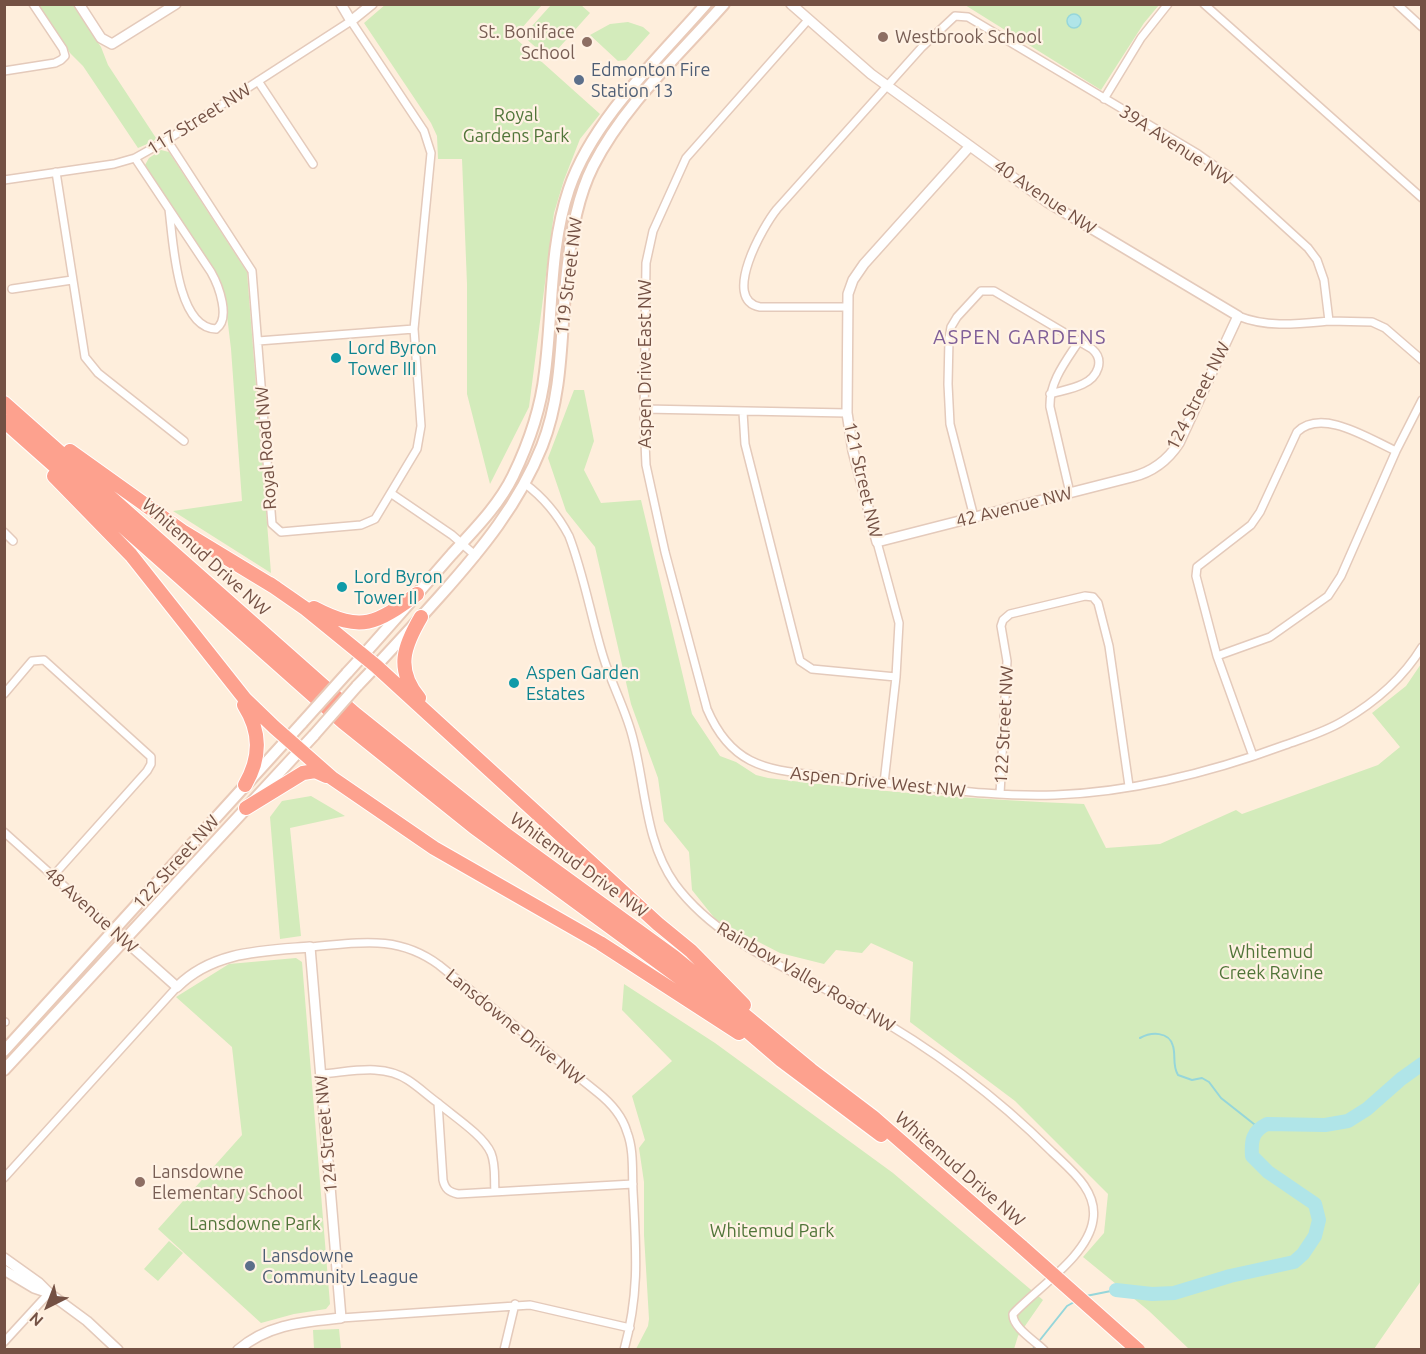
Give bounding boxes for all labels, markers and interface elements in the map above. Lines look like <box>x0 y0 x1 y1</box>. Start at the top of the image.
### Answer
place label: St. Boniface School <box>479 21 575 63</box>
place label: Westbrook School <box>895 26 1042 48</box>
marker: Westbrook School <box>876 30 890 44</box>
marker: St. Boniface School <box>580 35 594 49</box>
place label: Edmonton Fire Station 13 <box>591 59 710 101</box>
marker: Edmonton Fire Station 13 <box>572 73 586 87</box>
street label: 117 Street NW <box>143 78 255 160</box>
street label: 39A Avenue NW <box>1115 100 1237 190</box>
park label: Royal Gardens Park <box>463 104 569 146</box>
street label: 40 Avenue NW <box>990 155 1100 239</box>
street label: 119 Street NW <box>551 216 587 336</box>
street label: Aspen Drive East NW <box>634 279 656 449</box>
district label: ASPEN GARDENS <box>933 325 1107 349</box>
place label: Lord Byron Tower III <box>348 337 437 380</box>
street label: 124 Street NW <box>1161 338 1235 454</box>
marker: Lord Byron Tower III <box>329 351 343 365</box>
street label: Royal Road NW <box>251 386 281 510</box>
street label: 121 Street NW <box>839 420 887 540</box>
street label: 42 Avenue NW <box>954 482 1074 532</box>
street label: Whitemud Drive NW <box>138 494 274 620</box>
place label: Lord Byron Tower II <box>354 566 443 608</box>
marker: Lord Byron Tower II <box>335 580 349 594</box>
place label: Aspen Garden Estates <box>526 662 639 704</box>
street label: 122 Street NW <box>990 665 1018 785</box>
marker: Aspen Garden Estates <box>507 676 521 690</box>
street label: Aspen Drive West NW <box>789 762 967 802</box>
street label: Whitemud Drive NW <box>506 808 652 922</box>
street label: 122 Street NW <box>128 811 224 913</box>
street label: 48 Avenue NW <box>40 862 142 958</box>
street label: Rainbow Valley Road NW <box>713 917 899 1037</box>
park label: Whitemud Creek Ravine <box>1219 941 1323 984</box>
street label: Lansdowne Drive NW <box>441 964 589 1090</box>
street label: 124 Street NW <box>310 1074 342 1194</box>
street label: Whitemud Drive NW <box>891 1107 1029 1231</box>
place label: Lansdowne Elementary School <box>152 1161 303 1204</box>
marker: Lansdowne Elementary School <box>133 1175 147 1189</box>
park label: Lansdowne Park <box>189 1213 321 1235</box>
park label: Whitemud Park <box>710 1220 834 1242</box>
place label: Lansdowne Community League <box>262 1245 418 1288</box>
marker: Lansdowne Community League <box>243 1259 257 1273</box>
north arrow <box>18 1276 78 1336</box>
text: N <box>25 1309 46 1330</box>

